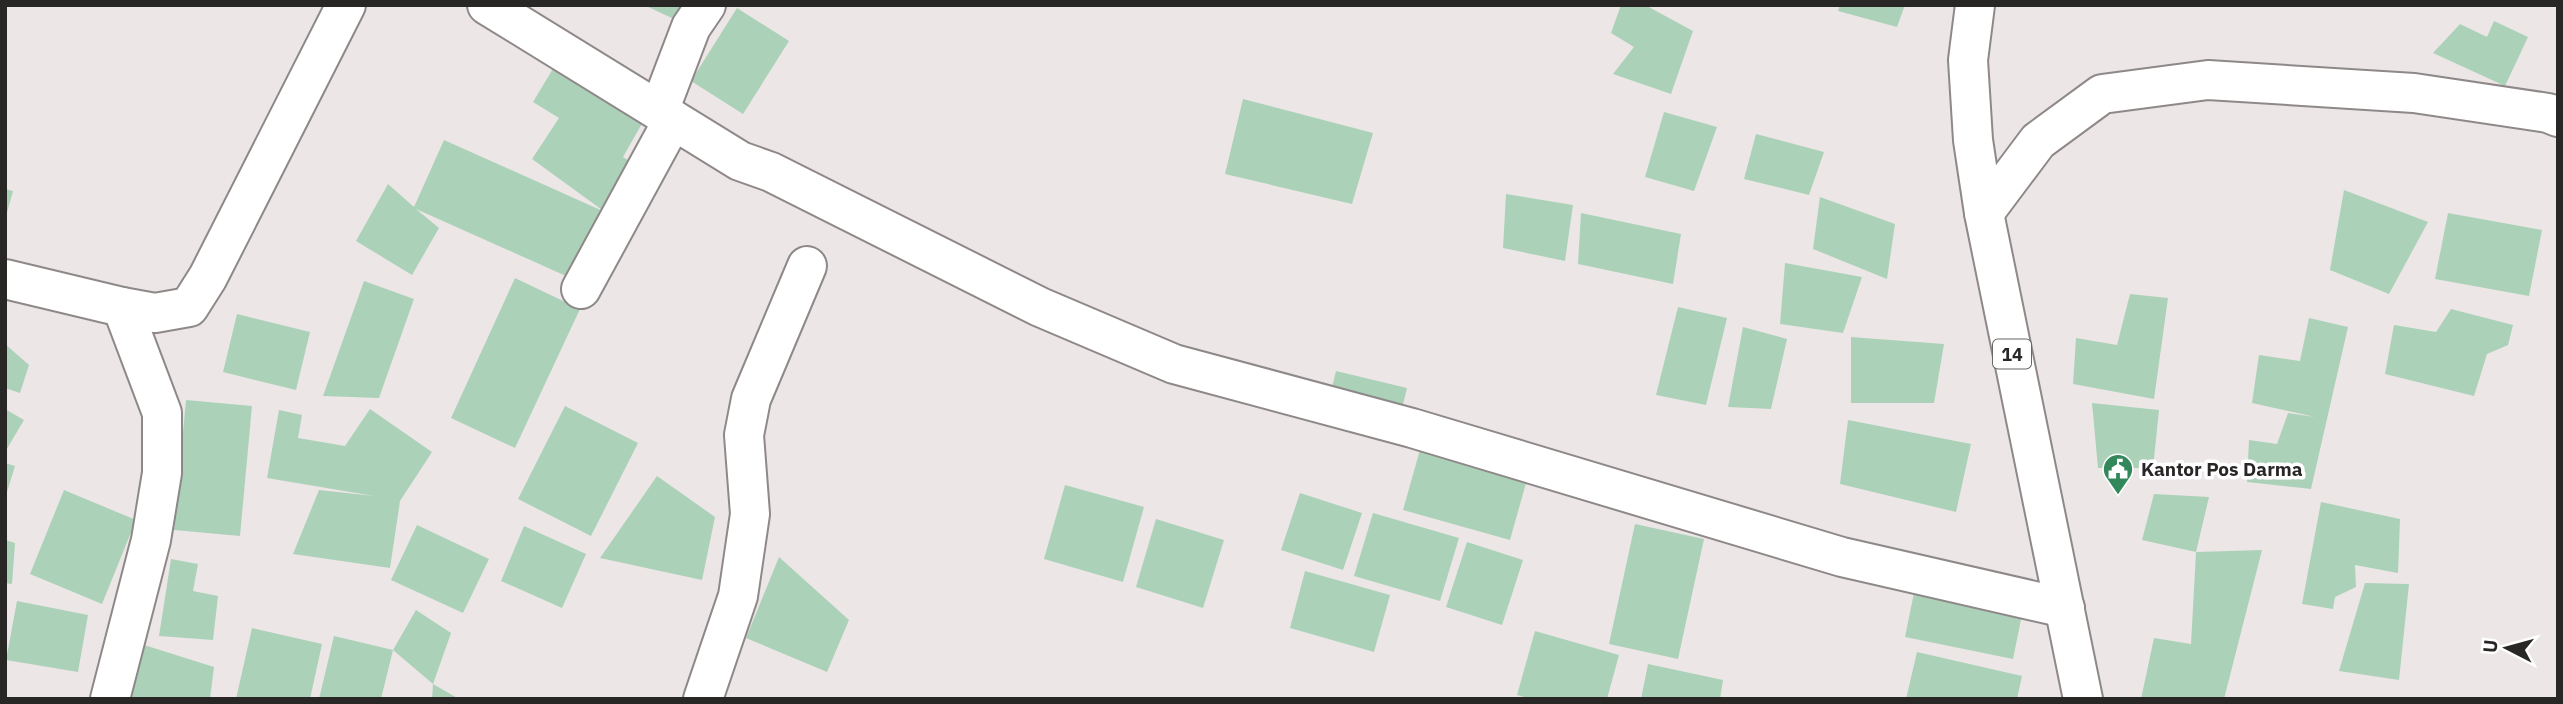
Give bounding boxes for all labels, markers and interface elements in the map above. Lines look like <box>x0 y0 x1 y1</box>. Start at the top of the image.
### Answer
road number: 14 <box>1993 340 2031 368</box>
public building icon: Kantor Pos Darma <box>2101 452 2135 496</box>
place label: Kantor Pos Darma <box>2141 457 2303 481</box>
north arrow <box>2472 613 2542 683</box>
text: U <box>2477 638 2503 654</box>

